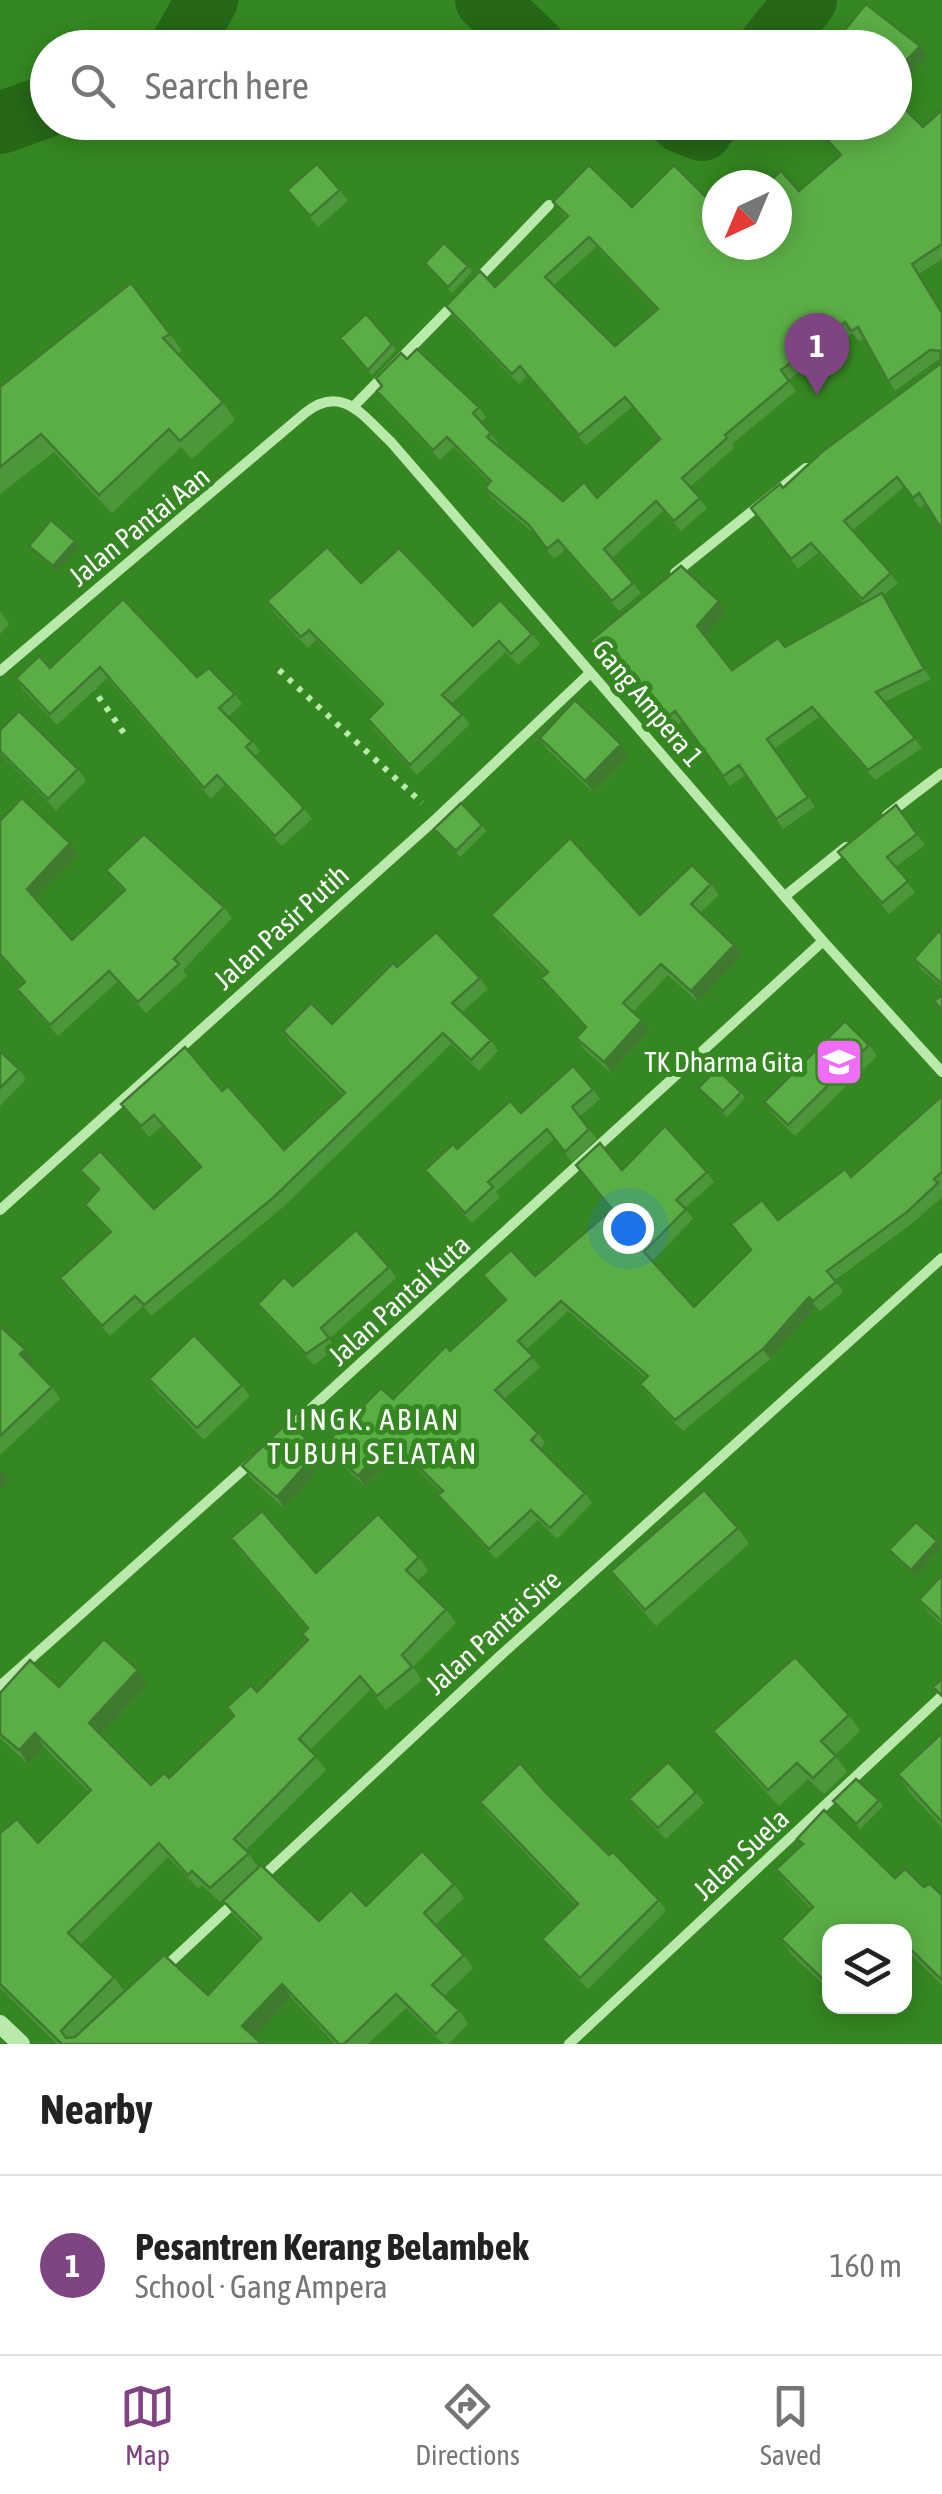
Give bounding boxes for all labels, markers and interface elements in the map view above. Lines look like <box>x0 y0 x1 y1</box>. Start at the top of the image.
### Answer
search box <box>30 30 912 140</box>
icon: search <box>65 58 120 113</box>
text: Search here <box>145 64 309 107</box>
north arrow <box>702 170 792 260</box>
pin: 1 <box>784 312 850 395</box>
street label: Jalan Pantai Aan <box>62 460 216 592</box>
street label: Gang Ampera 1 <box>586 633 710 773</box>
street label: Jalan Pasir Putih <box>207 858 355 996</box>
school or university icon: TK Dharma Gita <box>813 1036 865 1088</box>
place label: TK Dharma Gita <box>644 1046 804 1078</box>
your location <box>603 1203 654 1254</box>
street label: Jalan Pantai Kuta <box>322 1228 476 1372</box>
district label: LINGK. ABIAN TUBUH SELATAN <box>267 1402 479 1470</box>
street label: Jalan Pantai Sire <box>419 1563 567 1701</box>
street label: Jalan Suela <box>687 1802 795 1906</box>
map controls <box>822 1924 912 2014</box>
button: layers <box>822 1924 912 2014</box>
text: Nearby <box>40 2085 153 2133</box>
text: Pesantren Kerang Belambek <box>135 2225 529 2268</box>
text: 1 <box>65 2247 80 2284</box>
text: 160 m <box>829 2247 902 2284</box>
text: School · Gang Ampera <box>135 2268 388 2305</box>
tab: Map <box>120 2379 175 2471</box>
tab: Directions <box>415 2379 520 2471</box>
tab: Saved <box>760 2379 822 2471</box>

